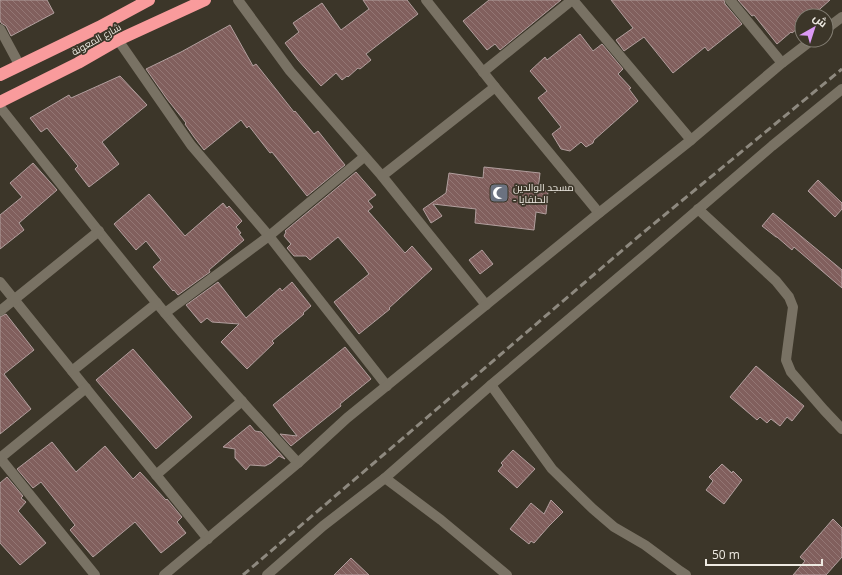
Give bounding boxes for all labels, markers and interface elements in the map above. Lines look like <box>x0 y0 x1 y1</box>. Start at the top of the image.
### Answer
north arrow <box>794 8 834 48</box>
text: ش <box>810 10 831 30</box>
street label: شارع المعونة <box>69 20 123 58</box>
place label: مسجد الوالدين - الحلفايا <box>513 180 574 206</box>
mosque icon: مسجد الوالدين - الحلفايا <box>488 182 510 204</box>
scale bar <box>706 541 822 567</box>
text: 50 m <box>712 546 740 563</box>

